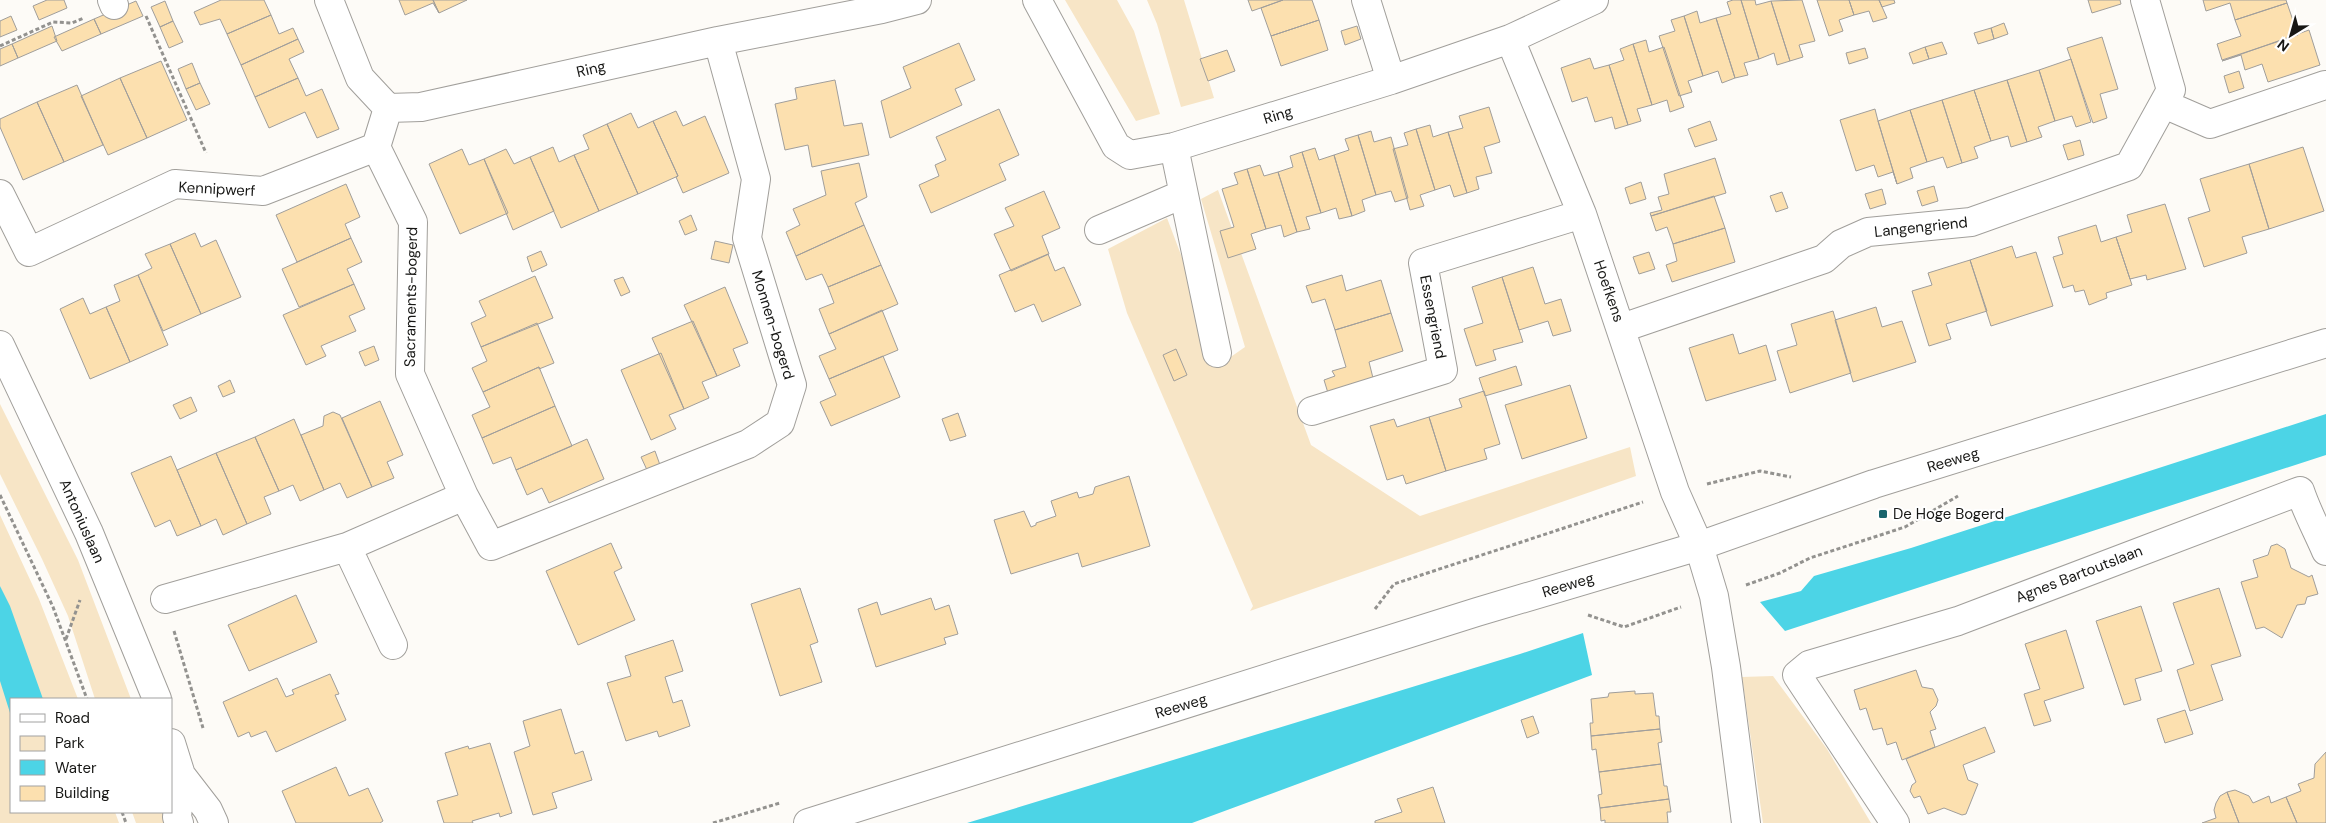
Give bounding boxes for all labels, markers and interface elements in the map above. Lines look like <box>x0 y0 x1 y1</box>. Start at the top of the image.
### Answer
north arrow <box>2266 10 2316 60</box>
text: N <box>2274 35 2293 56</box>
street label: Ring <box>574 56 608 82</box>
street label: Ring <box>1261 101 1295 129</box>
street label: Kennipwerf <box>178 177 256 201</box>
street label: Langengriend <box>1873 212 1969 242</box>
street label: Sacraments-bogerd <box>400 227 422 367</box>
street label: Hoefkens <box>1589 257 1629 325</box>
street label: Monnen-bogerd <box>747 268 799 382</box>
street label: Essengriend <box>1415 274 1451 360</box>
street label: Reeweg <box>1925 443 1981 477</box>
street label: Antoniuslaan <box>55 476 109 566</box>
place label: De Hoge Bogerd <box>1893 504 2004 524</box>
marker: De Hoge Bogerd <box>1877 508 1889 520</box>
street label: Agnes Bartoutslaan <box>2013 541 2145 607</box>
street label: Reeweg <box>1540 568 1596 602</box>
street label: Reeweg <box>1153 689 1209 723</box>
legend <box>10 698 172 813</box>
text: Road <box>55 708 90 728</box>
text: Park <box>55 733 85 753</box>
text: Water <box>55 758 97 778</box>
text: Building <box>55 783 110 803</box>

